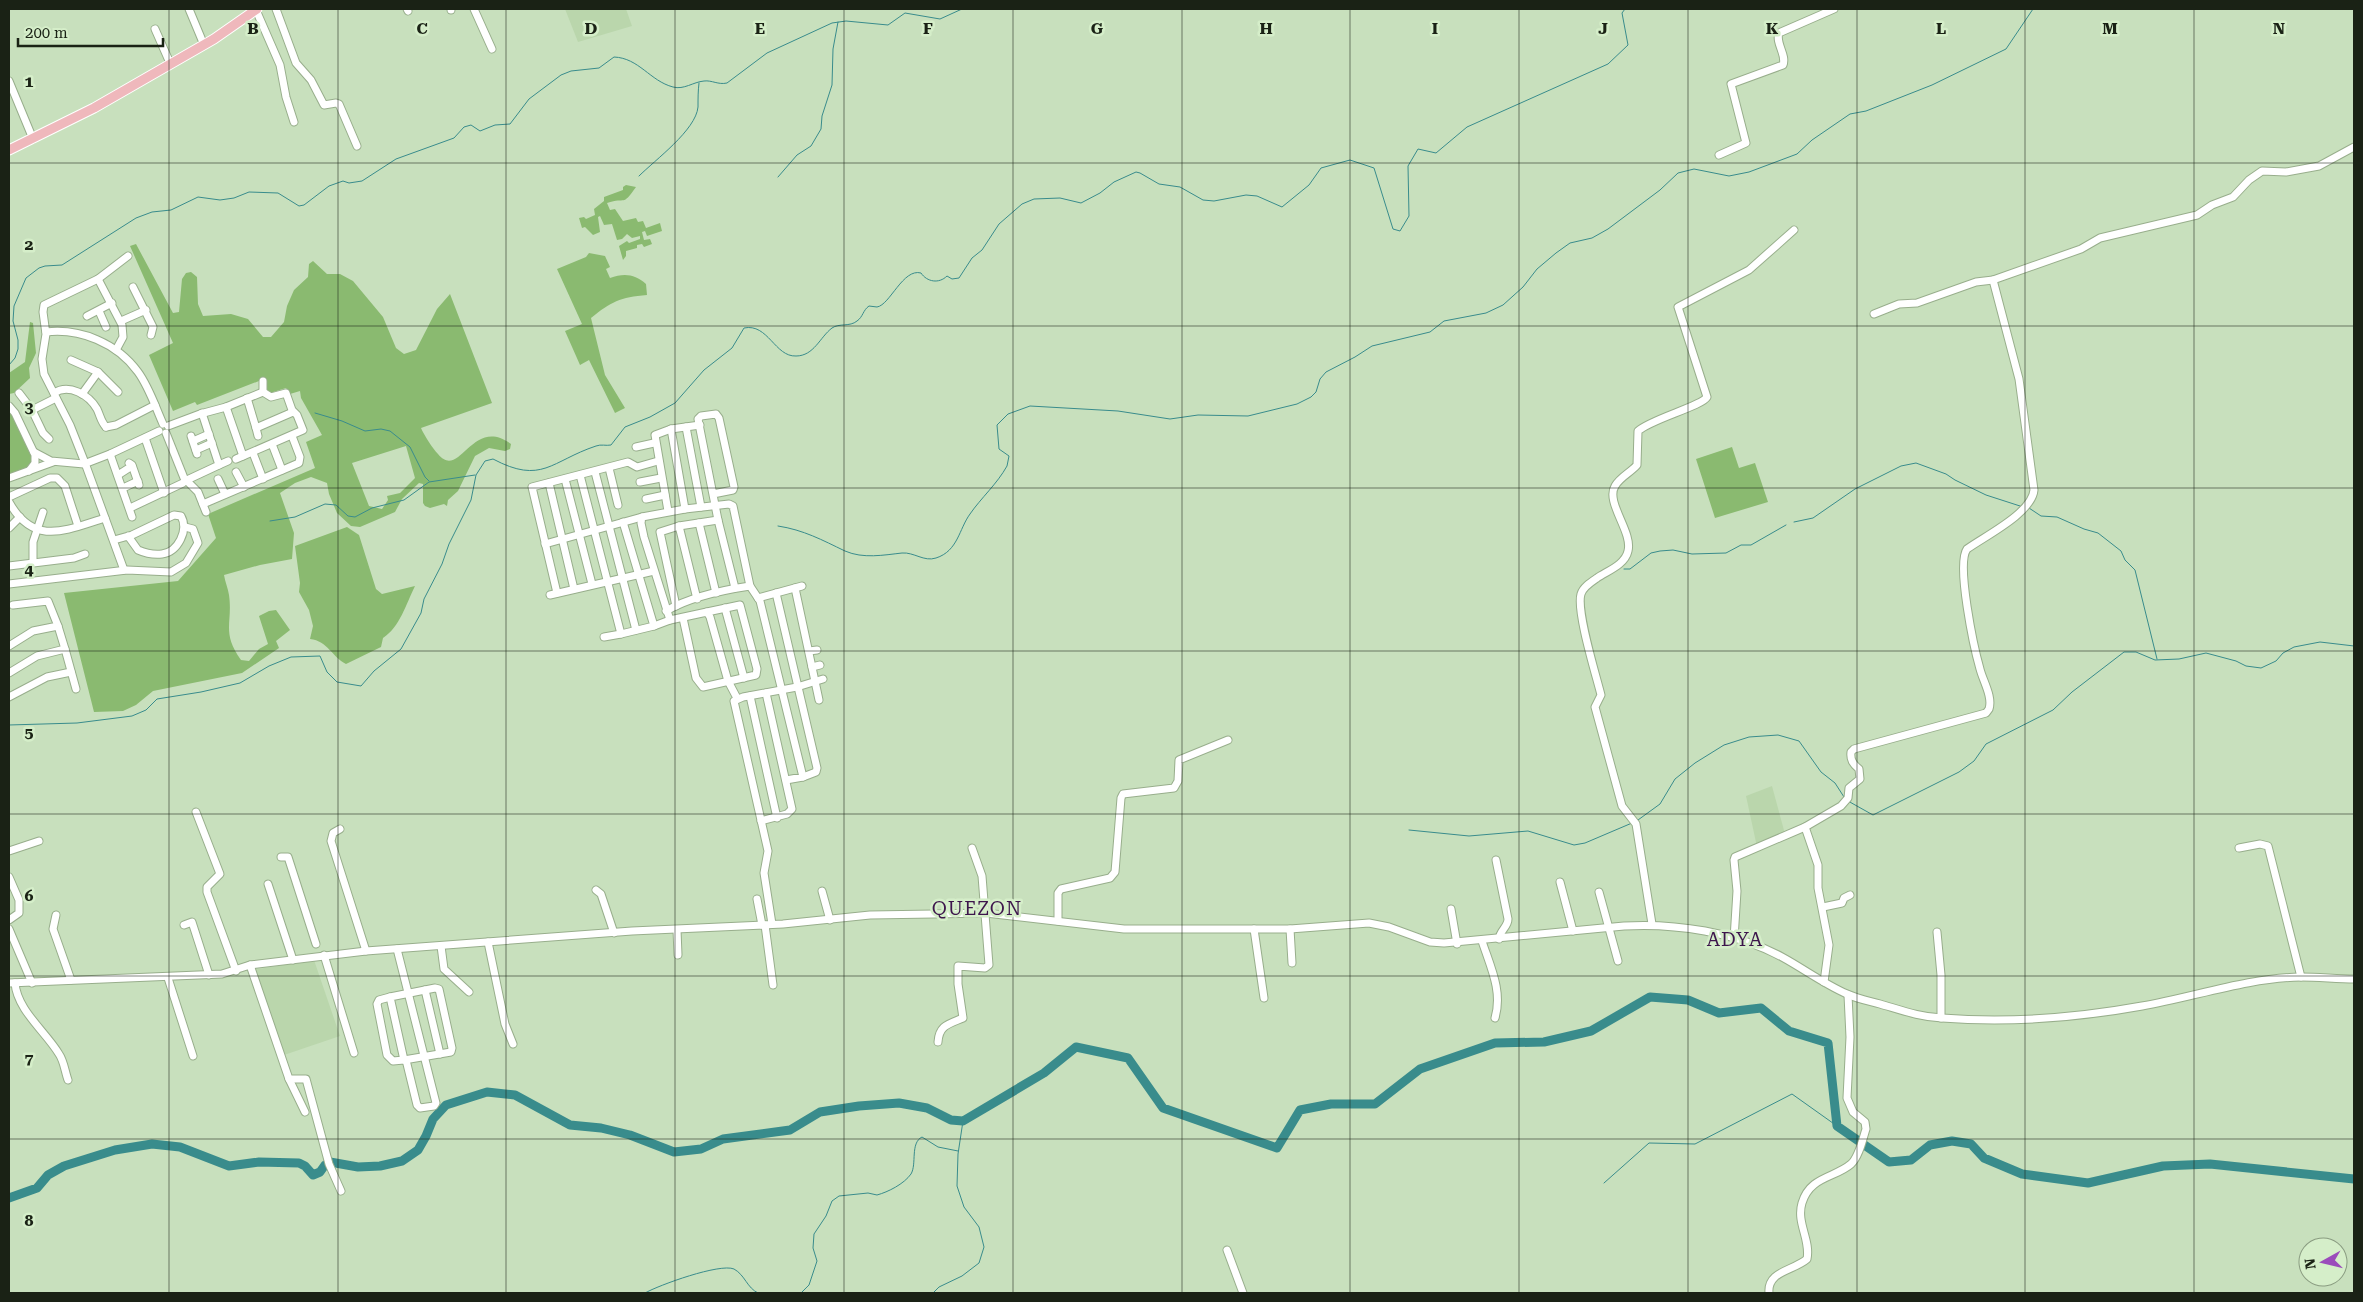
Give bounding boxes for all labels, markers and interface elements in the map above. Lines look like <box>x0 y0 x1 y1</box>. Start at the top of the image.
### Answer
scale bar <box>18 15 162 47</box>
text: B <box>247 19 259 38</box>
text: C <box>416 19 428 38</box>
text: D <box>585 19 598 38</box>
text: E <box>755 19 765 38</box>
text: F <box>923 19 933 38</box>
text: G <box>1091 19 1104 38</box>
text: H <box>1259 19 1273 38</box>
text: I <box>1432 19 1438 38</box>
text: J <box>1598 19 1608 38</box>
text: K <box>1766 19 1779 38</box>
text: L <box>1936 19 1946 38</box>
text: M <box>2102 19 2118 38</box>
text: N <box>2273 19 2285 38</box>
text: 200 m <box>25 24 68 42</box>
text: 1 <box>25 72 34 91</box>
text: 2 <box>25 235 34 254</box>
text: 3 <box>25 398 34 417</box>
text: 4 <box>25 560 34 579</box>
text: 5 <box>25 723 34 742</box>
text: 6 <box>25 886 34 905</box>
district label: QUEZON <box>932 897 1022 920</box>
district label: ADYA <box>1707 928 1763 951</box>
text: 7 <box>25 1049 34 1068</box>
text: 8 <box>25 1211 34 1230</box>
north arrow <box>2298 1237 2348 1287</box>
text: N <box>2301 1257 2319 1270</box>

